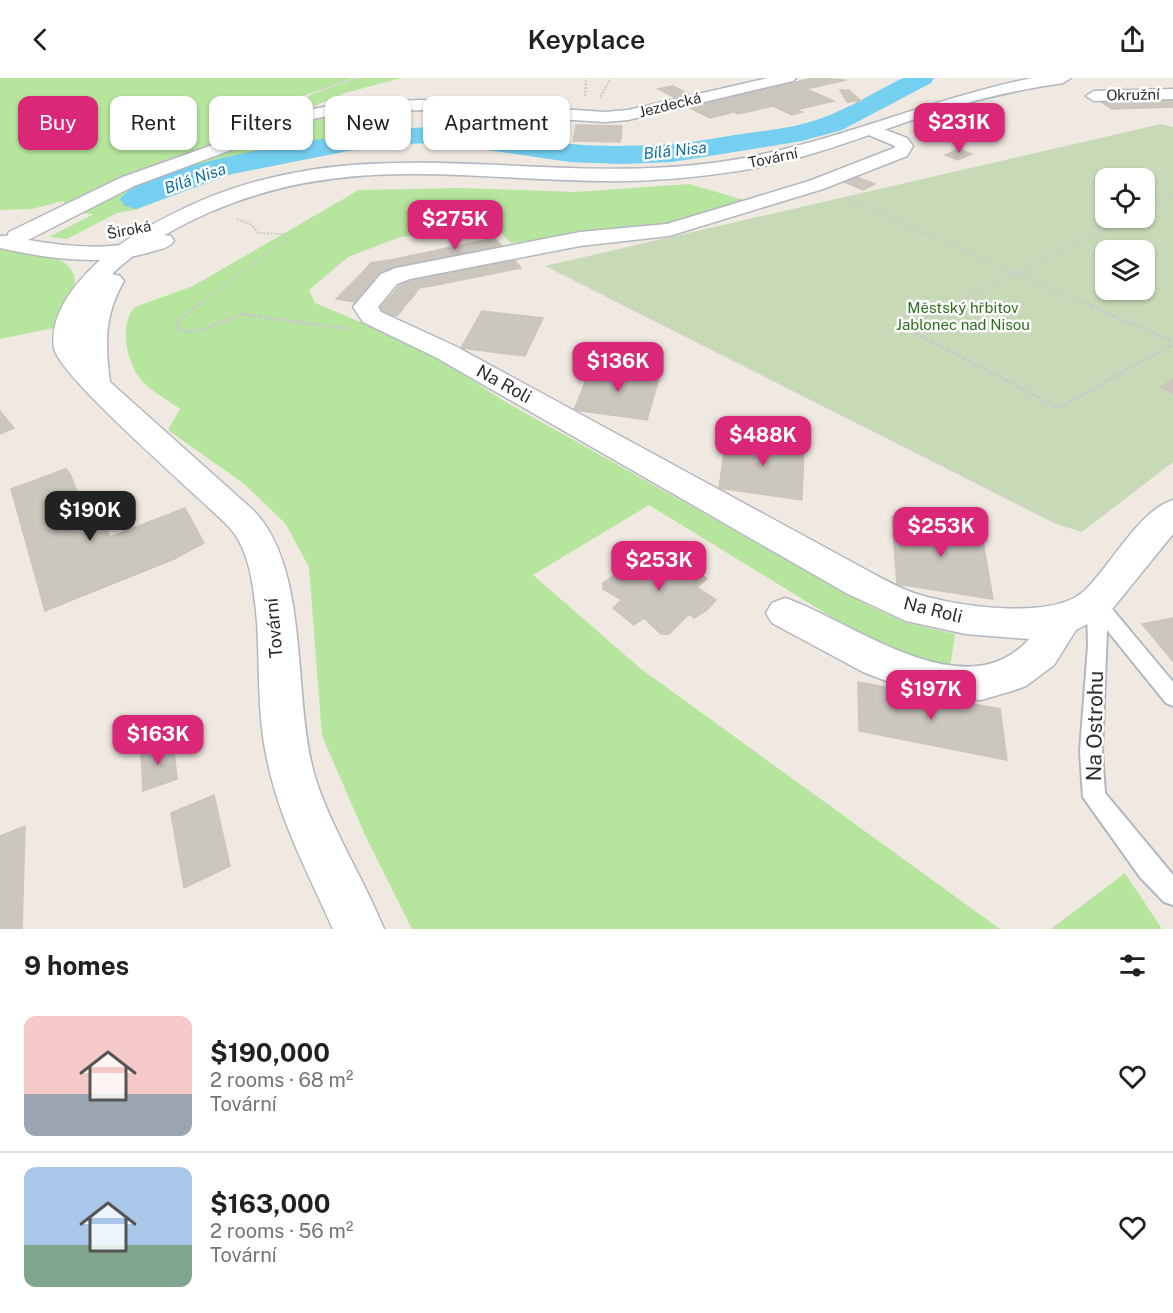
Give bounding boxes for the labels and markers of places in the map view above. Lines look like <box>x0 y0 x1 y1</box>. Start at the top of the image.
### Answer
pin: $231K <box>917 103 1001 154</box>
pin: $275K <box>413 200 497 251</box>
pin: $136K <box>576 342 660 393</box>
pin: $488K <box>721 416 805 467</box>
pin: $190K <box>48 491 132 542</box>
pin: $253K <box>899 507 983 558</box>
pin: $253K <box>617 541 701 592</box>
pin: $197K <box>889 670 973 721</box>
pin: $163K <box>116 715 200 766</box>

